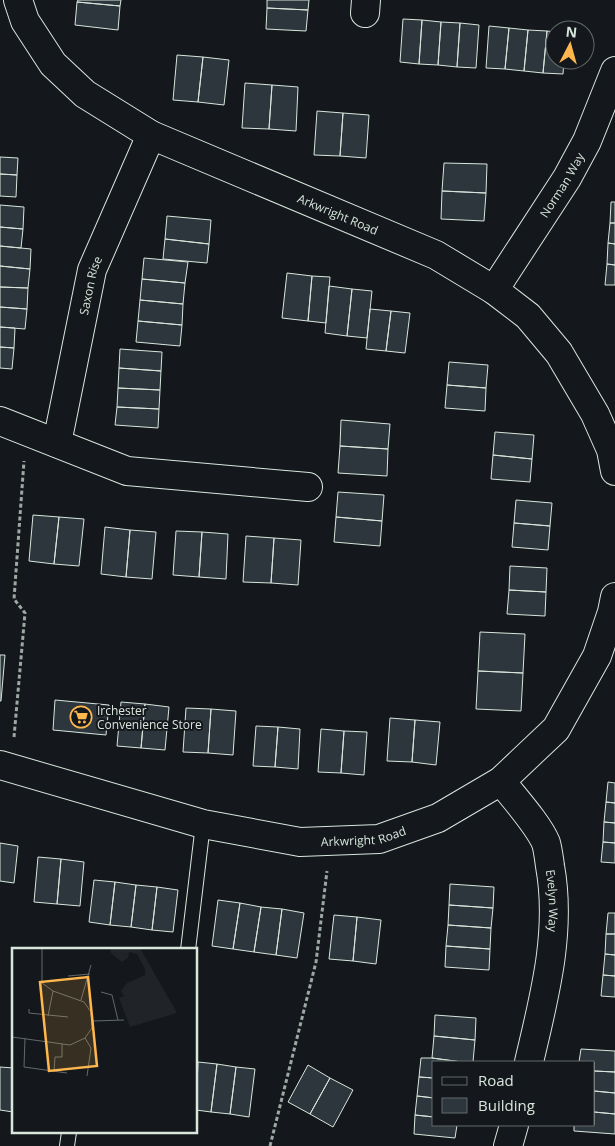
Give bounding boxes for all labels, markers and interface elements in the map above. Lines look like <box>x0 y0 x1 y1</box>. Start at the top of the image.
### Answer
north arrow <box>545 20 595 70</box>
text: N <box>565 22 578 42</box>
street label: Norman Way <box>535 149 588 221</box>
street label: Arkwright Road <box>295 189 381 238</box>
street label: Saxon Rise <box>75 253 106 316</box>
place label: Irchester Convenience Store <box>97 702 202 733</box>
supermarket icon: Irchester Convenience Store <box>69 705 93 729</box>
street label: Arkwright Road <box>321 822 408 850</box>
street label: Evelyn Way <box>542 868 562 933</box>
inset map <box>12 948 198 1134</box>
legend <box>432 1061 595 1126</box>
text: Road <box>478 1070 514 1090</box>
text: Building <box>478 1095 535 1115</box>

